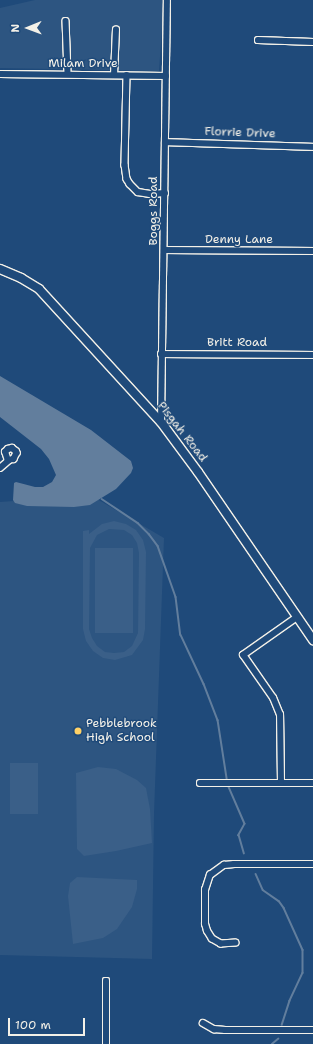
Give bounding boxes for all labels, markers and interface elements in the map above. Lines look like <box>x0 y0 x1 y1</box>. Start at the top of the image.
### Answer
north arrow <box>8 8 48 48</box>
text: N <box>8 24 23 33</box>
street label: Milam Drive <box>48 57 118 71</box>
street label: Florrie Drive <box>204 125 276 141</box>
street label: Boggs Road <box>147 177 161 245</box>
street label: Denny Lane <box>205 233 273 247</box>
street label: Britt Road <box>207 336 267 350</box>
street label: Pisgah Road <box>154 399 210 465</box>
place label: Pebblebrook High School <box>86 717 157 745</box>
marker: Pebblebrook High School <box>73 726 83 736</box>
scale bar <box>10 1010 87 1036</box>
text: 100 m <box>15 1017 51 1033</box>

